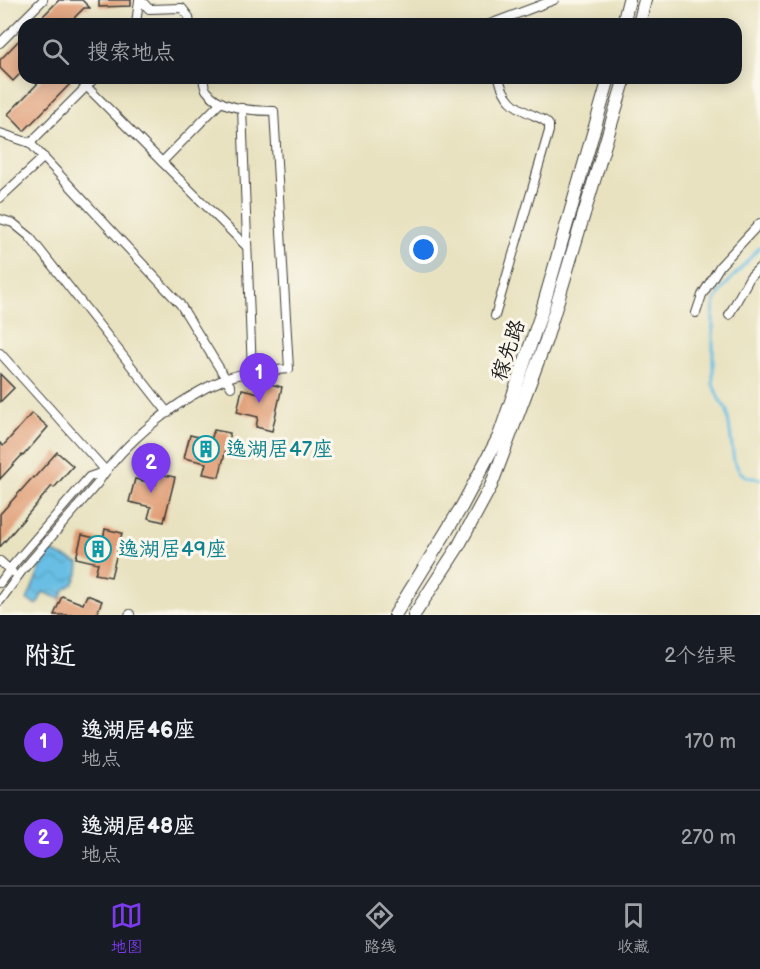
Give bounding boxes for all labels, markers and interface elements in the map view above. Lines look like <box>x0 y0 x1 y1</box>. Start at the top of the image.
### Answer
search box <box>18 18 742 84</box>
icon: search <box>39 35 72 68</box>
text: 搜索地点 <box>87 39 175 66</box>
your location <box>409 235 438 264</box>
street label: 稼先路 <box>486 316 531 384</box>
pin: 1 <box>240 354 278 403</box>
building icon: 逸湖居47座 <box>191 434 221 464</box>
place label: 逸湖居47座 <box>226 437 333 462</box>
pin: 2 <box>132 444 170 493</box>
building icon: 逸湖居49座 <box>83 534 113 564</box>
place label: 逸湖居49座 <box>118 537 227 562</box>
text: 附近 <box>24 641 76 672</box>
text: 2个结果 <box>664 644 736 668</box>
text: 逸湖居46座 <box>81 717 195 744</box>
text: 1 <box>39 730 48 754</box>
text: 170 m <box>685 730 736 754</box>
text: 地点 <box>81 747 121 771</box>
text: 逸湖居48座 <box>81 813 195 840</box>
text: 2 <box>38 826 49 850</box>
text: 270 m <box>681 826 736 850</box>
text: 地点 <box>81 843 121 867</box>
tab: 地图 <box>110 899 143 957</box>
tab: 路线 <box>363 899 396 957</box>
tab: 收藏 <box>617 899 650 957</box>

